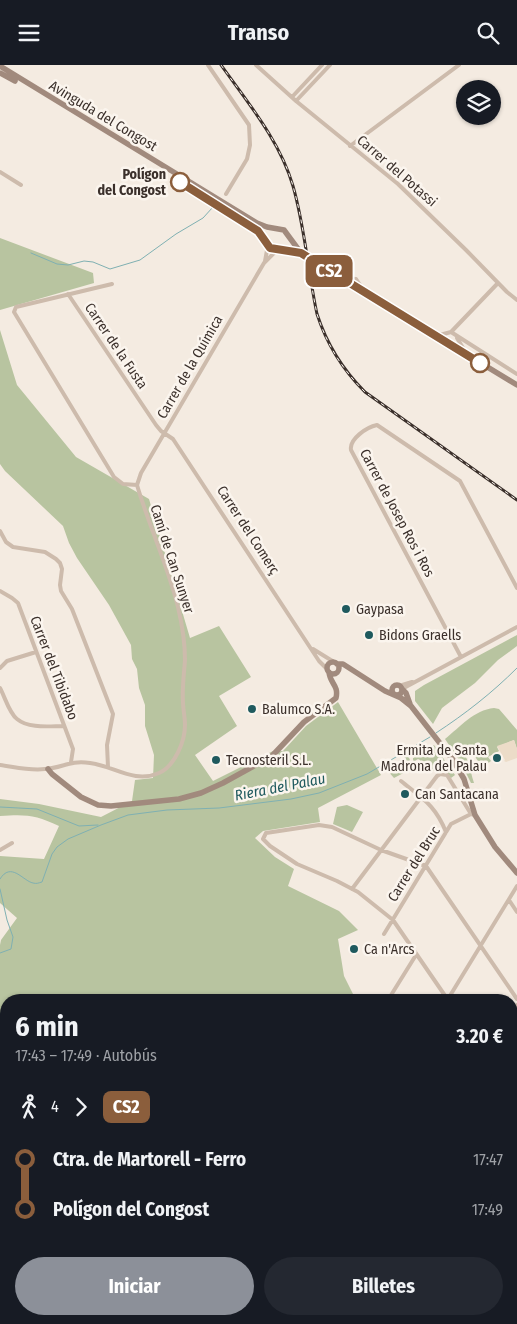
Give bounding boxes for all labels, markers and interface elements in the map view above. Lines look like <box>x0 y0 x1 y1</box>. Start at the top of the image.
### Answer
icon: menu <box>15 19 43 47</box>
text: Transo <box>228 19 289 46</box>
icon: search <box>474 19 502 47</box>
street label: Avinguda del Congost <box>46 77 161 155</box>
map controls <box>456 80 501 125</box>
button: layers <box>456 80 501 125</box>
street label: Carrer del Potassi <box>353 132 441 210</box>
place label: Polígon del Congost <box>97 166 167 199</box>
marker: Polígon del Congost <box>170 172 190 192</box>
line badge: CS2 <box>300 255 358 287</box>
text: CS2 <box>316 260 342 282</box>
street label: Carrer de la Fusta <box>81 300 151 392</box>
street label: Carrer de la Química <box>154 312 227 422</box>
unlabelled marker <box>470 353 490 373</box>
street label: Carrer de Josep Ros i Ros <box>356 446 438 580</box>
street label: Carrer del Comerç <box>213 483 283 577</box>
street label: Camí de Can Sunyer <box>146 503 198 616</box>
place label: Gaypasa <box>356 601 404 618</box>
marker: Gaypasa <box>340 603 352 615</box>
street label: Carrer del Tibidabo <box>26 614 82 722</box>
place label: Bidons Graells <box>379 627 461 644</box>
marker: Bidons Graells <box>363 629 375 641</box>
place label: Balumco S.A. <box>262 701 335 718</box>
marker: Balumco S.A. <box>246 703 258 715</box>
place label: Ermita de Santa Madrona del Palau <box>381 742 487 775</box>
place label: Tecnosteril S.L. <box>226 752 311 769</box>
marker: Ermita de Santa Madrona del Palau <box>491 752 503 764</box>
marker: Tecnosteril S.L. <box>210 754 222 766</box>
water label: Riera del Palau <box>233 769 327 805</box>
place label: Can Santacana <box>415 786 499 803</box>
marker: Can Santacana <box>399 788 411 800</box>
street label: Carrer del Bruc <box>384 823 444 905</box>
place label: Ca n'Arcs <box>364 941 415 958</box>
marker: Ca n'Arcs <box>348 943 360 955</box>
text: 6 min <box>15 1010 79 1043</box>
text: 3.20 € <box>456 1025 503 1048</box>
text: 17:43 – 17:49 · Autobús <box>15 1046 157 1065</box>
icon: walk <box>15 1093 43 1121</box>
icon: forward <box>67 1093 95 1121</box>
text: CS2 <box>113 1096 140 1118</box>
text: 4 <box>51 1097 59 1116</box>
text: Ctra. de Martorell - Ferro <box>53 1148 246 1171</box>
text: 17:47 <box>473 1150 503 1169</box>
text: Polígon del Congost <box>53 1198 209 1221</box>
text: 17:49 <box>472 1200 503 1219</box>
button: Iniciar <box>15 1257 254 1315</box>
button: Billetes <box>264 1257 503 1315</box>

